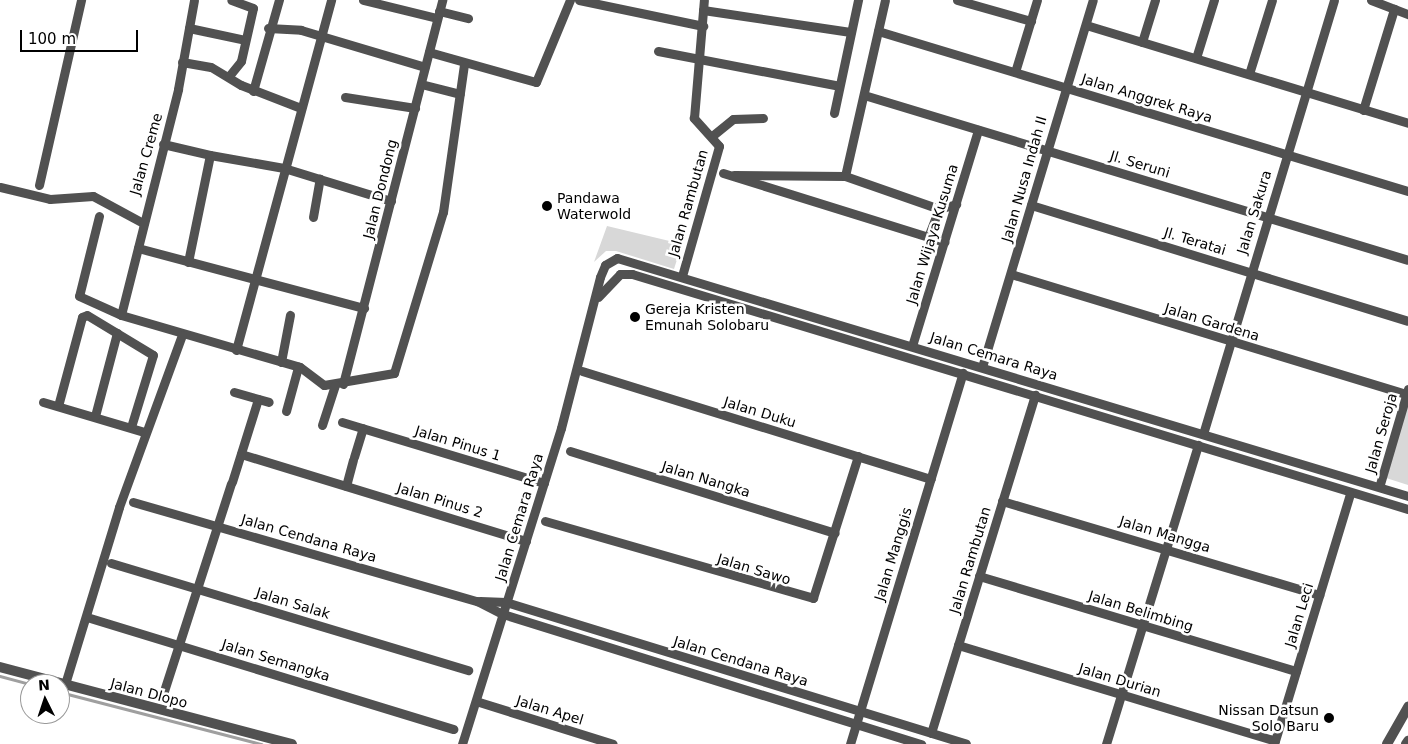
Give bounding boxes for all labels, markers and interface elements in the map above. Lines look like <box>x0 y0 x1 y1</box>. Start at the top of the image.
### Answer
scale bar <box>22 20 140 52</box>
text: 100 m <box>28 30 76 48</box>
street label: Jalan Anggrek Raya <box>1079 70 1215 126</box>
street label: Jalan Creme <box>126 111 166 197</box>
street label: Jalan Nusa Indah II <box>998 114 1050 244</box>
street label: Jalan Dondong <box>360 138 400 240</box>
street label: Jalan Rambutan <box>665 147 711 259</box>
street label: Jl. Seruni <box>1108 147 1172 181</box>
street label: Jalan Wijaya Kusuma <box>903 162 961 306</box>
street label: Jalan Sakura <box>1233 168 1275 256</box>
place label: Pandawa Waterwold <box>557 190 631 222</box>
marker: Pandawa Waterwold <box>541 200 553 212</box>
street label: Jl. Teratai <box>1162 224 1228 258</box>
street label: Jalan Gardena <box>1162 300 1262 344</box>
place label: Gereja Kristen Emunah Solobaru <box>645 301 769 334</box>
marker: Gereja Kristen Emunah Solobaru <box>629 311 641 323</box>
street label: Jalan Cemara Raya <box>928 329 1060 383</box>
street label: Jalan Seroja <box>1362 391 1400 475</box>
street label: Jalan Duku <box>722 393 798 431</box>
street label: Jalan Pinus 1 <box>413 422 503 464</box>
street label: Jalan Cemara Raya <box>492 451 546 583</box>
street label: Jalan Nangka <box>660 458 752 500</box>
street label: Jalan Pinus 2 <box>395 479 485 521</box>
street label: Jalan Manggis <box>871 505 915 603</box>
street label: Jalan Rambutan <box>946 505 994 615</box>
street label: Jalan Cendana Raya <box>239 511 379 565</box>
street label: Jalan Mangga <box>1117 512 1213 556</box>
street label: Jalan Sawo <box>715 550 793 588</box>
street label: Jalan Leci <box>1281 581 1317 649</box>
street label: Jalan Salak <box>254 584 332 622</box>
street label: Jalan Belimbing <box>1087 587 1195 635</box>
street label: Jalan Cendana Raya <box>672 633 810 689</box>
street label: Jalan Semangka <box>220 636 332 684</box>
street label: Jalan Durian <box>1077 660 1163 700</box>
north arrow <box>20 674 70 724</box>
street label: Jalan Dlopo <box>109 675 189 711</box>
text: N <box>38 677 50 693</box>
street label: Jalan Apel <box>514 692 586 728</box>
place label: Nissan Datsun Solo Baru <box>1218 702 1319 734</box>
marker: Nissan Datsun Solo Baru <box>1323 712 1335 724</box>

